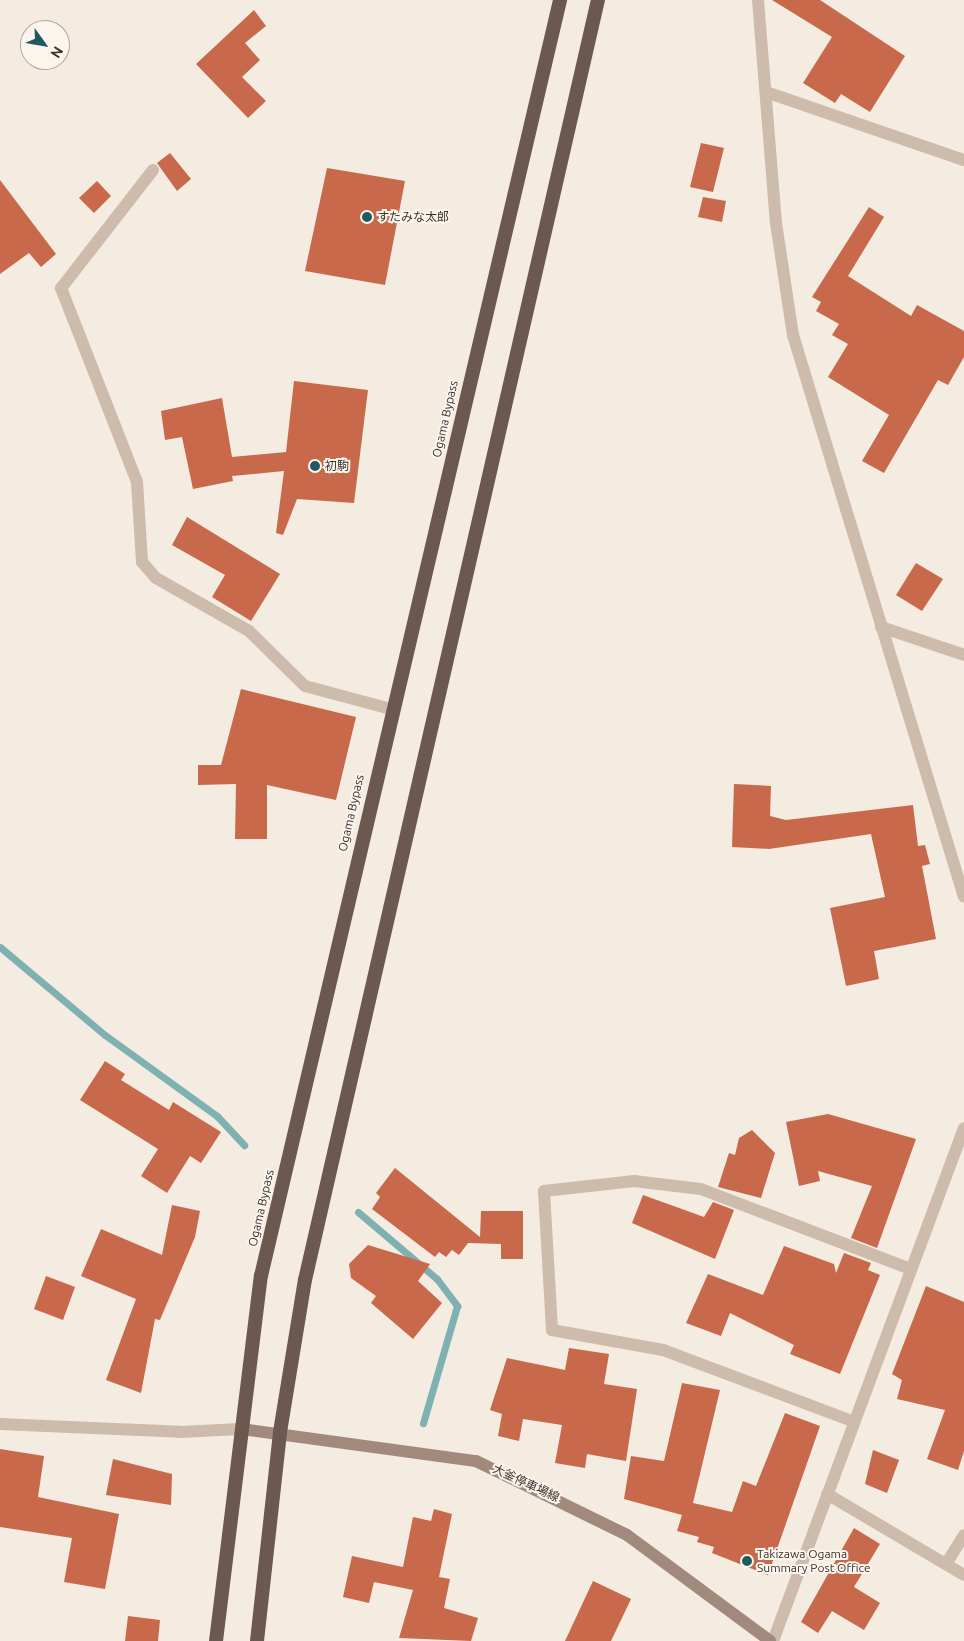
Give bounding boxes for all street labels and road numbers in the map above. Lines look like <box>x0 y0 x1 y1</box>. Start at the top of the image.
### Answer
street label: Ogama Bypass <box>429 379 461 459</box>
street label: Ogama Bypass <box>335 773 367 853</box>
street label: Ogama Bypass <box>245 1168 277 1248</box>
street label: 大釜停車場線 <box>490 1461 562 1505</box>

